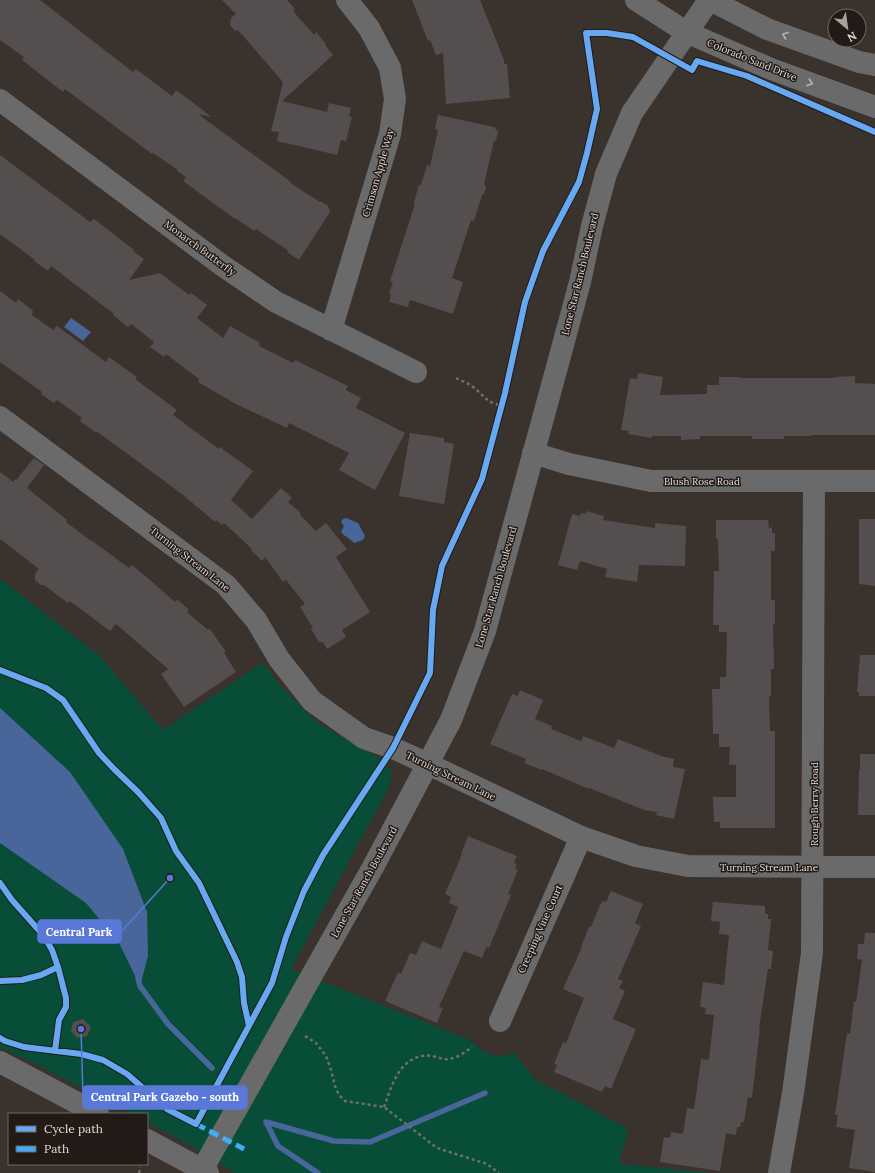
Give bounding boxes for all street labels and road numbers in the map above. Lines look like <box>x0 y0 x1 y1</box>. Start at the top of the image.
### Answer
street label: Colorado Sand Drive <box>705 36 799 84</box>
street label: Crimson Apple Way <box>359 127 397 219</box>
street label: Lone Star Ranch Boulevard <box>559 212 601 336</box>
street label: Monarch Butterfly <box>162 218 239 279</box>
street label: Blush Rose Road <box>664 475 740 488</box>
street label: Turning Stream Lane <box>147 524 233 595</box>
street label: Lone Star Ranch Boulevard <box>472 525 520 649</box>
street label: Turning Stream Lane <box>404 749 499 804</box>
street label: Rough Berry Road <box>808 762 821 846</box>
street label: Lone Star Ranch Boulevard <box>328 824 400 940</box>
street label: Turning Stream Lane <box>720 861 819 874</box>
street label: Creeping Vine Court <box>515 883 565 975</box>

